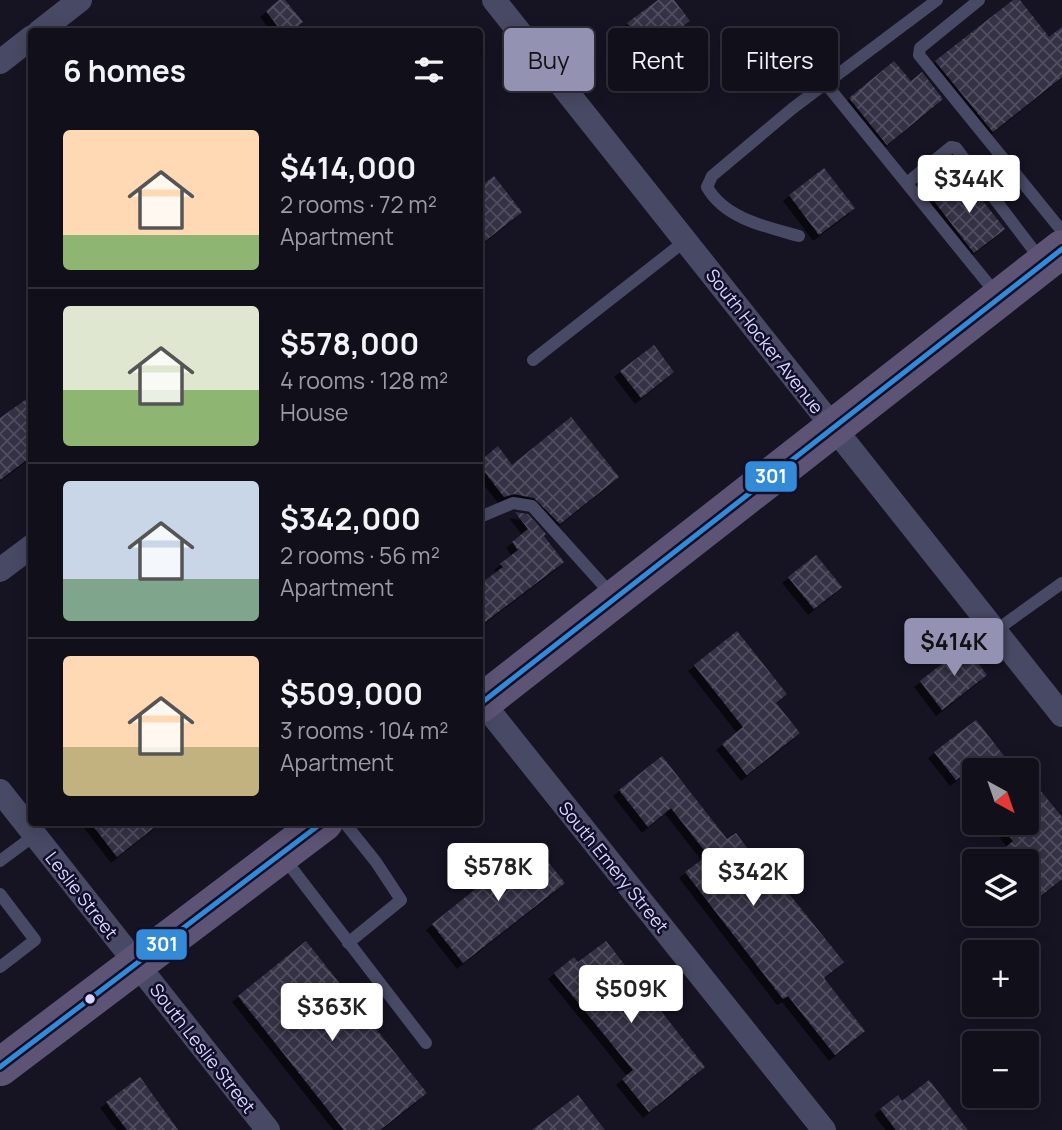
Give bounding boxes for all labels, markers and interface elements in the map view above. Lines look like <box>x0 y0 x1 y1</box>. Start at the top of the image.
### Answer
chip: Buy <box>504 28 594 91</box>
chip: Rent <box>608 28 708 91</box>
chip: Filters <box>722 28 838 91</box>
text: 6 homes <box>63 50 186 91</box>
icon: filters <box>410 51 448 89</box>
text: $414,000 <box>280 147 416 188</box>
pin: $344K <box>920 156 1018 215</box>
icon: home <box>119 158 203 242</box>
text: $344K <box>934 162 1004 194</box>
text: 2 rooms · 72 m² <box>280 188 437 220</box>
text: Apartment <box>280 220 394 252</box>
street label: South Hocker Avenue <box>701 264 829 418</box>
text: $578,000 <box>280 323 419 364</box>
icon: home <box>119 334 203 418</box>
text: 4 rooms · 128 m² <box>280 364 448 396</box>
text: House <box>280 396 349 428</box>
line badge: 301 <box>744 460 798 493</box>
text: 301 <box>755 463 787 489</box>
text: $342,000 <box>280 498 421 539</box>
icon: home <box>119 509 203 593</box>
text: 2 rooms · 56 m² <box>280 539 440 571</box>
text: Apartment <box>280 571 394 603</box>
pin: $414K <box>905 618 1003 678</box>
text: $414K <box>920 625 988 657</box>
text: $509,000 <box>280 673 423 714</box>
icon: home <box>119 684 203 768</box>
text: 3 rooms · 104 m² <box>280 714 448 746</box>
text: Apartment <box>280 746 394 778</box>
north arrow <box>962 758 1040 835</box>
map controls <box>962 758 1039 1108</box>
street label: South Emery Street <box>554 796 674 938</box>
pin: $578K <box>449 844 547 903</box>
street label: Leslie Street <box>40 846 124 944</box>
pin: $342K <box>704 848 802 908</box>
button: layers <box>962 849 1039 926</box>
text: $578K <box>463 850 533 882</box>
text: $342K <box>718 855 788 887</box>
line badge: 301 <box>135 928 188 961</box>
text: 301 <box>146 931 178 957</box>
button: + <box>962 940 1039 1017</box>
pin: $509K <box>582 965 680 1025</box>
text: $509K <box>595 972 667 1004</box>
street label: South Leslie Street <box>145 978 261 1118</box>
pin: $363K <box>283 984 381 1043</box>
text: $363K <box>297 990 367 1022</box>
unlabelled marker <box>83 992 97 1006</box>
button: − <box>962 1031 1039 1108</box>

